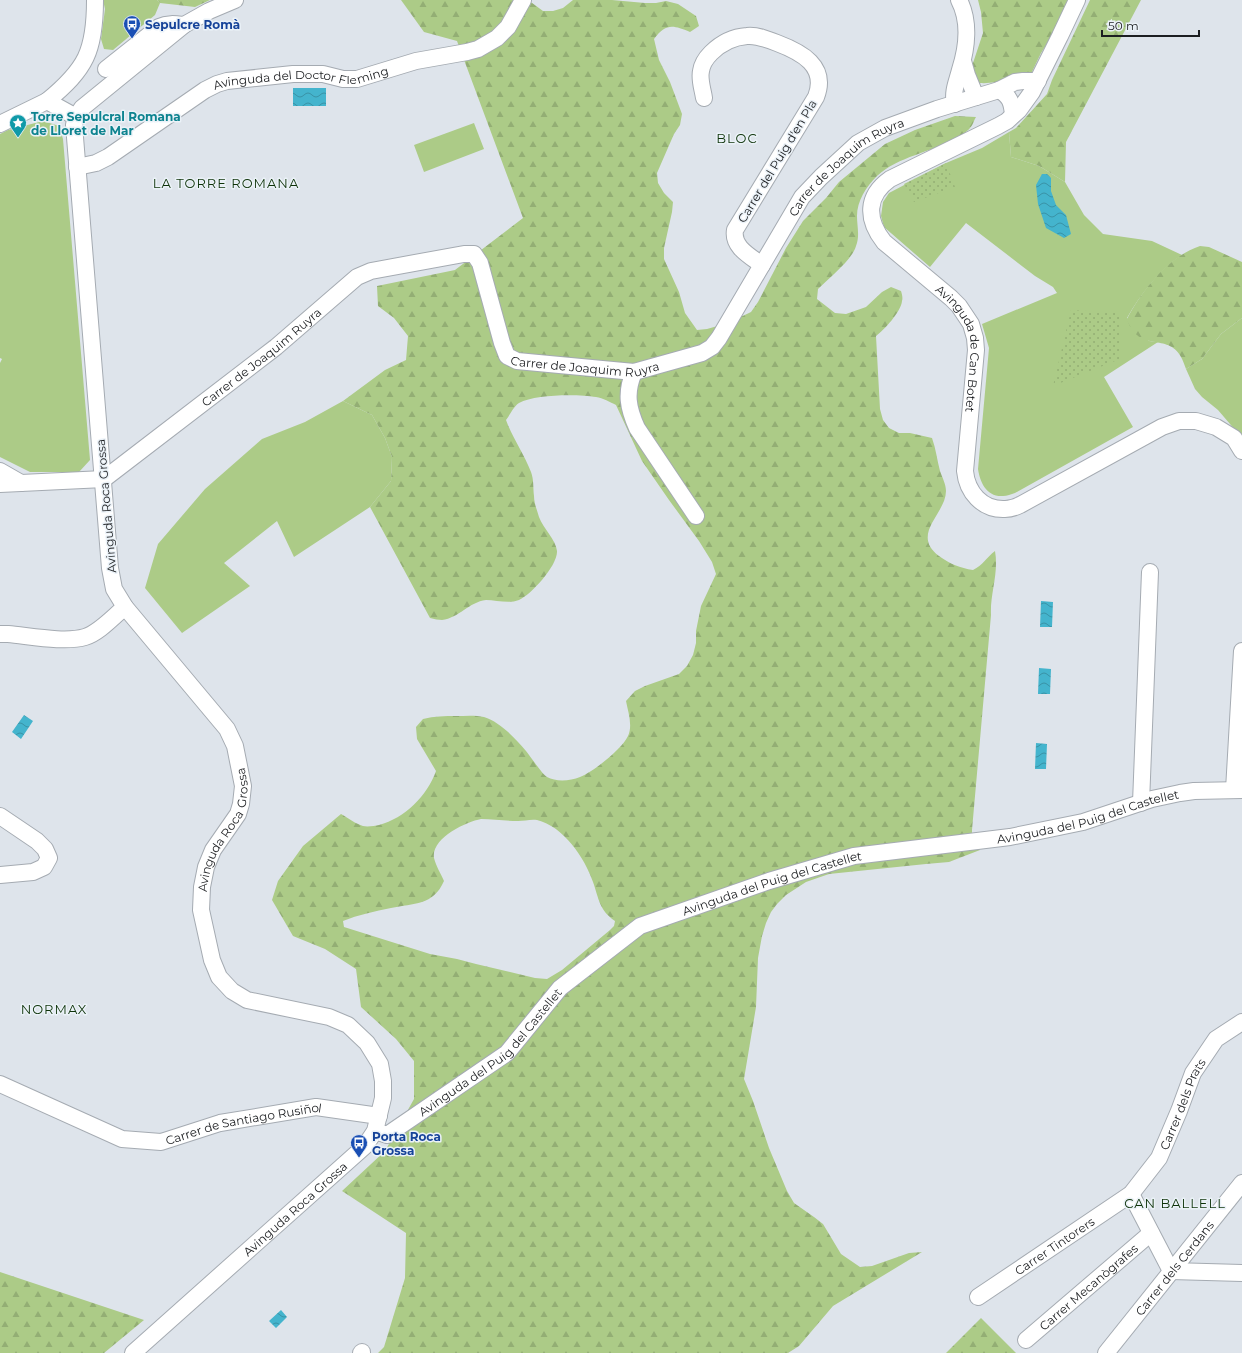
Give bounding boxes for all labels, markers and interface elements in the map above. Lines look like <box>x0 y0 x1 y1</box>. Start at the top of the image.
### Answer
scale bar <box>1102 12 1199 38</box>
bus stop icon: Sepulcre Romà <box>122 14 142 39</box>
place label: Sepulcre Romà <box>145 17 240 32</box>
text: 50 m <box>1108 18 1139 33</box>
street label: Avinguda del Doctor Fleming <box>211 62 390 92</box>
street label: Carrer del Puig d'en Pla <box>734 97 820 225</box>
place label: Torre Sepulcral Romana de Lloret de Mar <box>31 109 181 138</box>
place icon: Torre Sepulcral Romana de Lloret de Mar <box>8 113 28 138</box>
street label: Carrer de Joaquim Ruyra <box>785 114 906 219</box>
district label: BLOC <box>716 130 758 146</box>
district label: LA TORRE ROMANA <box>153 175 299 191</box>
street label: Avinguda de Can Botet <box>933 281 984 413</box>
street label: Carrer de Joaquim Ruyra <box>198 304 324 409</box>
street label: Carrer de Joaquim Ruyra <box>508 352 661 379</box>
street label: Avinguda Roca Grossa <box>93 438 119 574</box>
street label: Avinguda Roca Grossa <box>194 766 250 892</box>
street label: Avinguda del Puig del Castellet <box>996 786 1180 846</box>
street label: Avinguda del Puig del Castellet <box>680 848 863 918</box>
street label: Avinguda del Puig del Castellet <box>415 985 565 1119</box>
district label: NORMAX <box>21 1001 87 1017</box>
street label: Carrer dels Prats <box>1156 1055 1209 1152</box>
street label: Carrer de Santiago Rusiñol <box>163 1099 323 1148</box>
place label: Porta Roca Grossa <box>372 1129 441 1158</box>
bus stop icon: Porta Roca Grossa <box>349 1133 369 1158</box>
street label: Avinguda Roca Grossa <box>240 1158 350 1259</box>
district label: CAN BALLELL <box>1124 1195 1226 1211</box>
street label: Carrer Tintorers <box>1011 1213 1097 1278</box>
street label: Carrer dels Cerdans <box>1132 1217 1217 1318</box>
street label: Carrer Mecanògrafes <box>1036 1240 1141 1333</box>

